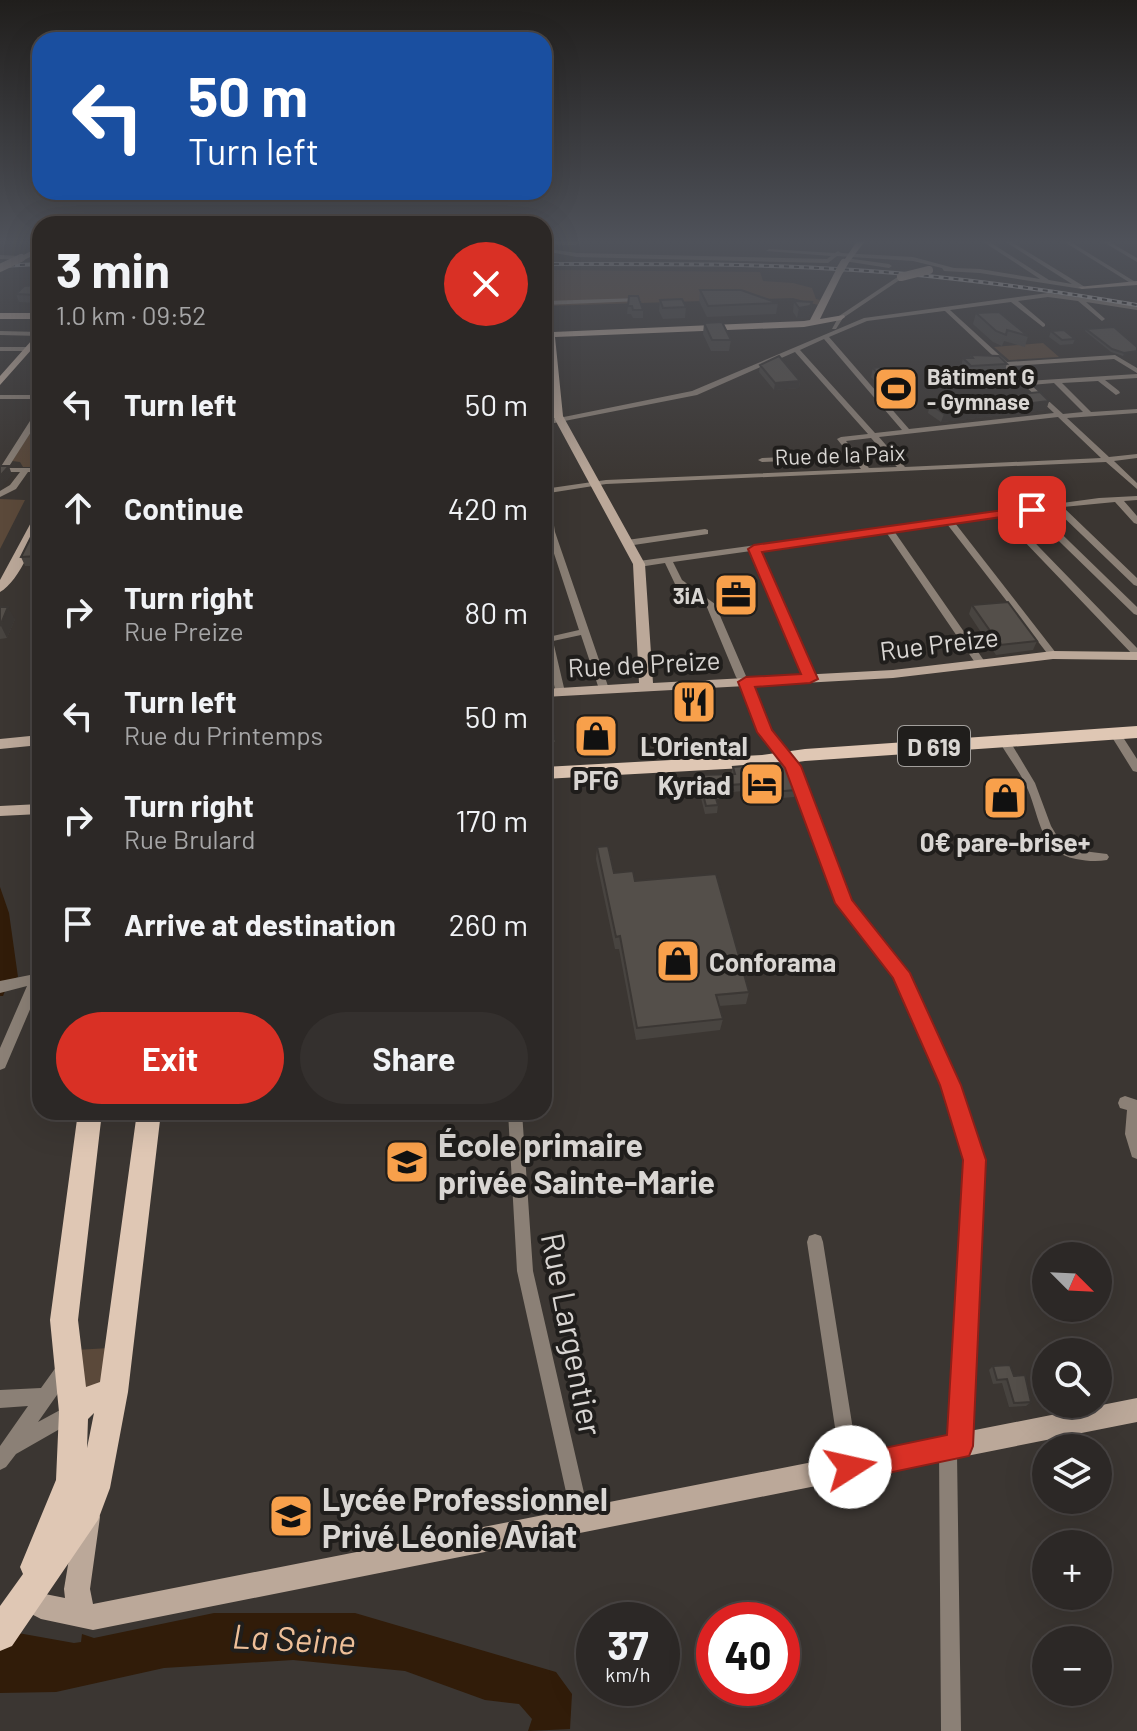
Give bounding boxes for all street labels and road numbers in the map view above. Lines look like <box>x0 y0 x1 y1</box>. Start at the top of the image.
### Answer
street label: Rue de la Paix <box>774 439 906 469</box>
street label: Rue Preize <box>878 620 1000 666</box>
street label: Rue de Preize <box>567 644 721 682</box>
road number: D 619 <box>898 726 970 766</box>
street label: Rue Largentier <box>535 1229 611 1439</box>

